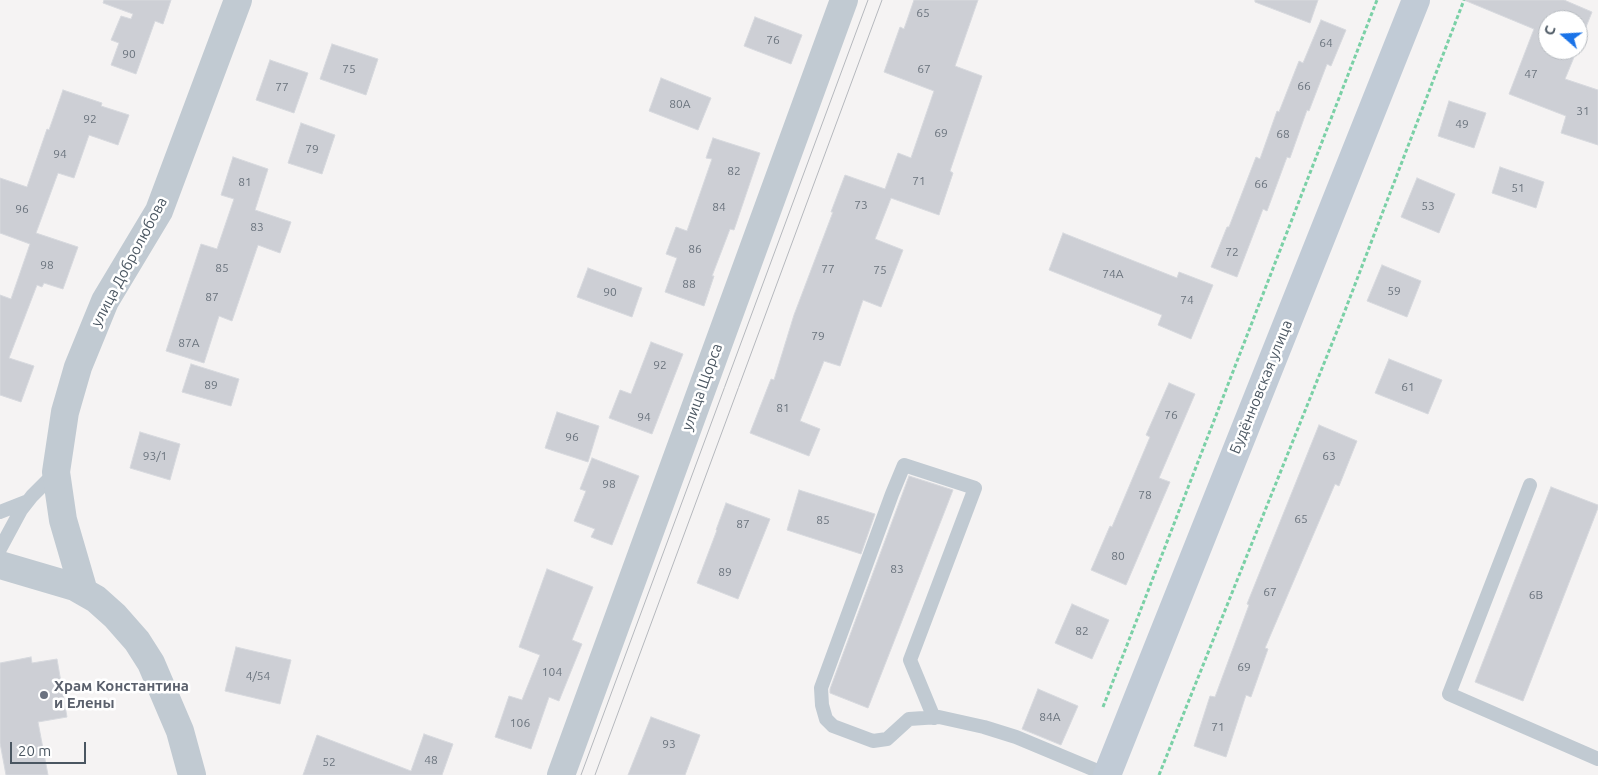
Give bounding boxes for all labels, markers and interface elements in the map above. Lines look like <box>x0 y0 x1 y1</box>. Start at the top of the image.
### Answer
house number: 65 <box>916 6 930 20</box>
north arrow <box>1538 10 1588 60</box>
text: С <box>1541 24 1559 37</box>
house number: 76 <box>766 33 780 47</box>
house number: 64 <box>1319 36 1333 50</box>
house number: 90 <box>122 47 136 61</box>
house number: 75 <box>342 62 356 76</box>
house number: 67 <box>917 62 931 76</box>
house number: 47 <box>1524 67 1538 81</box>
house number: 66 <box>1297 79 1311 93</box>
house number: 77 <box>275 80 289 94</box>
house number: 80А <box>669 97 691 111</box>
house number: 31 <box>1576 104 1590 118</box>
house number: 92 <box>83 112 97 126</box>
house number: 49 <box>1455 117 1469 131</box>
house number: 69 <box>934 126 948 140</box>
house number: 68 <box>1276 127 1290 141</box>
house number: 79 <box>305 142 319 156</box>
house number: 94 <box>53 147 67 161</box>
house number: 82 <box>727 164 741 178</box>
house number: 71 <box>912 174 926 188</box>
house number: 81 <box>238 175 252 189</box>
house number: 66 <box>1254 177 1268 191</box>
house number: 51 <box>1511 181 1525 195</box>
street label: улица Добролюбова <box>87 194 171 330</box>
house number: 73 <box>854 198 868 212</box>
house number: 53 <box>1421 199 1435 213</box>
house number: 84 <box>712 200 726 214</box>
house number: 96 <box>15 202 29 216</box>
house number: 83 <box>250 220 264 234</box>
house number: 86 <box>688 242 702 256</box>
house number: 72 <box>1225 245 1239 259</box>
house number: 98 <box>40 258 54 272</box>
house number: 85 <box>215 261 229 275</box>
house number: 77 <box>821 262 835 276</box>
house number: 75 <box>873 263 887 277</box>
house number: 74А <box>1102 267 1124 281</box>
house number: 88 <box>682 277 696 291</box>
house number: 59 <box>1387 284 1401 298</box>
house number: 90 <box>603 285 617 299</box>
house number: 87 <box>205 290 219 304</box>
house number: 74 <box>1180 293 1194 307</box>
street label: Будённовская улица <box>1226 317 1296 457</box>
house number: 79 <box>811 329 825 343</box>
house number: 87А <box>178 336 200 350</box>
street label: улица Щорса <box>678 341 726 433</box>
house number: 92 <box>653 358 667 372</box>
house number: 89 <box>204 378 218 392</box>
house number: 61 <box>1401 380 1415 394</box>
house number: 81 <box>776 401 790 415</box>
house number: 76 <box>1164 408 1178 422</box>
house number: 94 <box>637 410 651 424</box>
house number: 96 <box>565 430 579 444</box>
house number: 93/1 <box>143 449 167 463</box>
house number: 63 <box>1322 449 1336 463</box>
house number: 98 <box>602 477 616 491</box>
house number: 78 <box>1138 488 1152 502</box>
house number: 65 <box>1294 512 1308 526</box>
house number: 85 <box>816 513 830 527</box>
house number: 87 <box>736 517 750 531</box>
house number: 80 <box>1111 549 1125 563</box>
house number: 83 <box>890 562 904 576</box>
house number: 89 <box>718 565 732 579</box>
house number: 67 <box>1263 585 1277 599</box>
house number: 6В <box>1529 588 1543 602</box>
house number: 82 <box>1075 624 1089 638</box>
house number: 69 <box>1237 660 1251 674</box>
house number: 104 <box>542 665 562 679</box>
house number: 4/54 <box>246 669 270 683</box>
place label: Храм Константина и Елены <box>54 677 189 712</box>
marker: Храм Константина и Елены <box>38 689 50 701</box>
house number: 84А <box>1039 710 1061 724</box>
house number: 106 <box>510 716 530 730</box>
house number: 71 <box>1211 720 1225 734</box>
scale bar <box>12 732 89 764</box>
house number: 93 <box>662 737 676 751</box>
text: 20 m <box>18 742 51 759</box>
house number: 48 <box>424 753 438 767</box>
house number: 52 <box>322 755 336 769</box>

